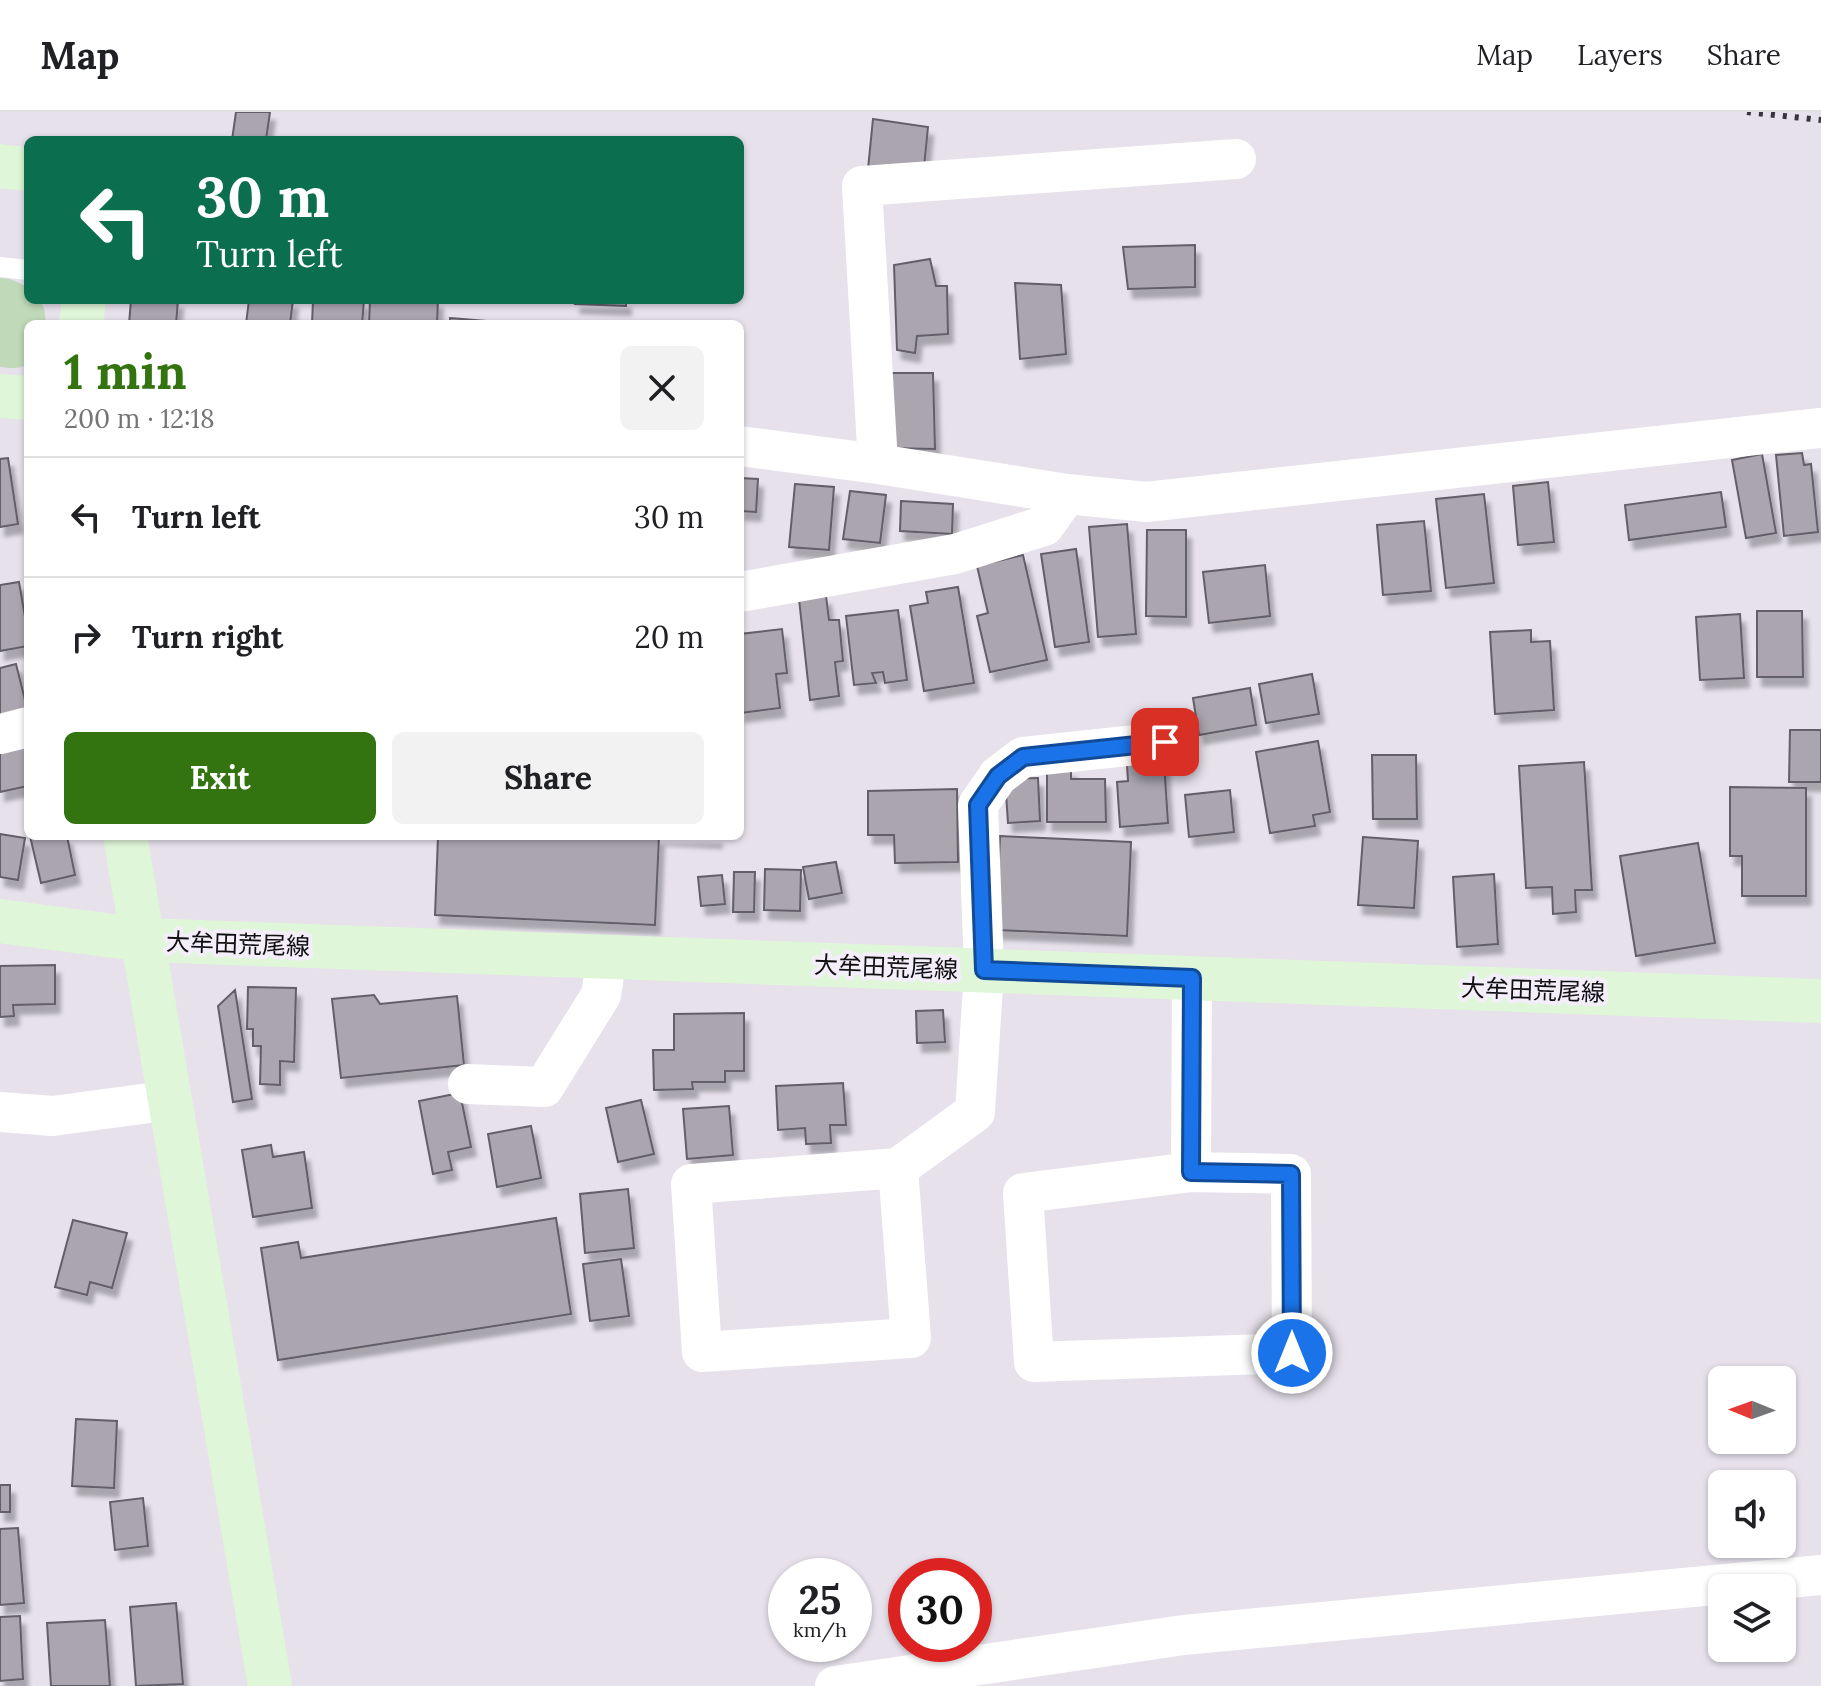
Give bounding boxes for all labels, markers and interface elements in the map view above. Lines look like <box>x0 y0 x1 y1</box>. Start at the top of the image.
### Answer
text: Map <box>40 31 119 79</box>
text: Map <box>1476 37 1533 73</box>
text: Layers <box>1577 37 1663 73</box>
text: Share <box>1707 37 1781 73</box>
text: 30 m <box>196 161 329 232</box>
icon: left <box>64 168 168 272</box>
text: Turn left <box>196 231 343 277</box>
text: 1 min <box>64 341 187 402</box>
button: close <box>620 346 704 430</box>
text: 200 m · 12:18 <box>64 402 215 435</box>
icon: left <box>64 495 108 539</box>
text: Turn left <box>132 498 260 536</box>
text: 30 m <box>634 498 704 536</box>
icon: right <box>64 615 108 659</box>
text: Turn right <box>132 618 283 656</box>
text: 20 m <box>635 618 704 656</box>
pin <box>1131 708 1199 776</box>
icon: arrive <box>1143 720 1187 764</box>
button: Exit <box>64 732 376 824</box>
button: Share <box>392 732 704 824</box>
street label: 大牟田荒尾線 <box>166 926 310 962</box>
street label: 大牟田荒尾線 <box>814 949 958 985</box>
street label: 大牟田荒尾線 <box>1461 972 1605 1008</box>
position arrow <box>1250 1311 1334 1395</box>
north arrow <box>1708 1366 1796 1454</box>
map controls <box>1708 1366 1796 1662</box>
button: sound <box>1708 1470 1796 1558</box>
speed limit sign: 30 <box>888 1558 992 1662</box>
text: 25 <box>799 1574 841 1625</box>
button: layers <box>1708 1574 1796 1662</box>
text: km/h <box>793 1617 847 1642</box>

